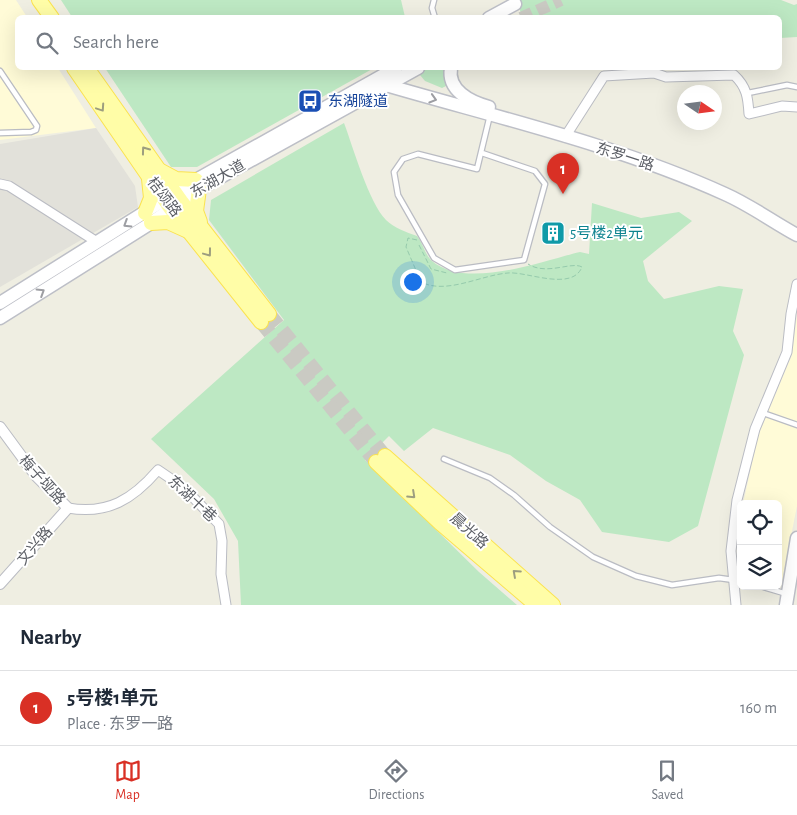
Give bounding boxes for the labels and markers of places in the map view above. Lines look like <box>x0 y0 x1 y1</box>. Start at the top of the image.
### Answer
bus stop icon: 东湖隧道 <box>297 88 323 114</box>
place label: 东湖隧道 <box>328 93 388 109</box>
pin: 1 <box>547 153 579 194</box>
building icon: 5号楼2单元 <box>540 220 566 246</box>
place label: 5号楼2单元 <box>570 225 643 241</box>

